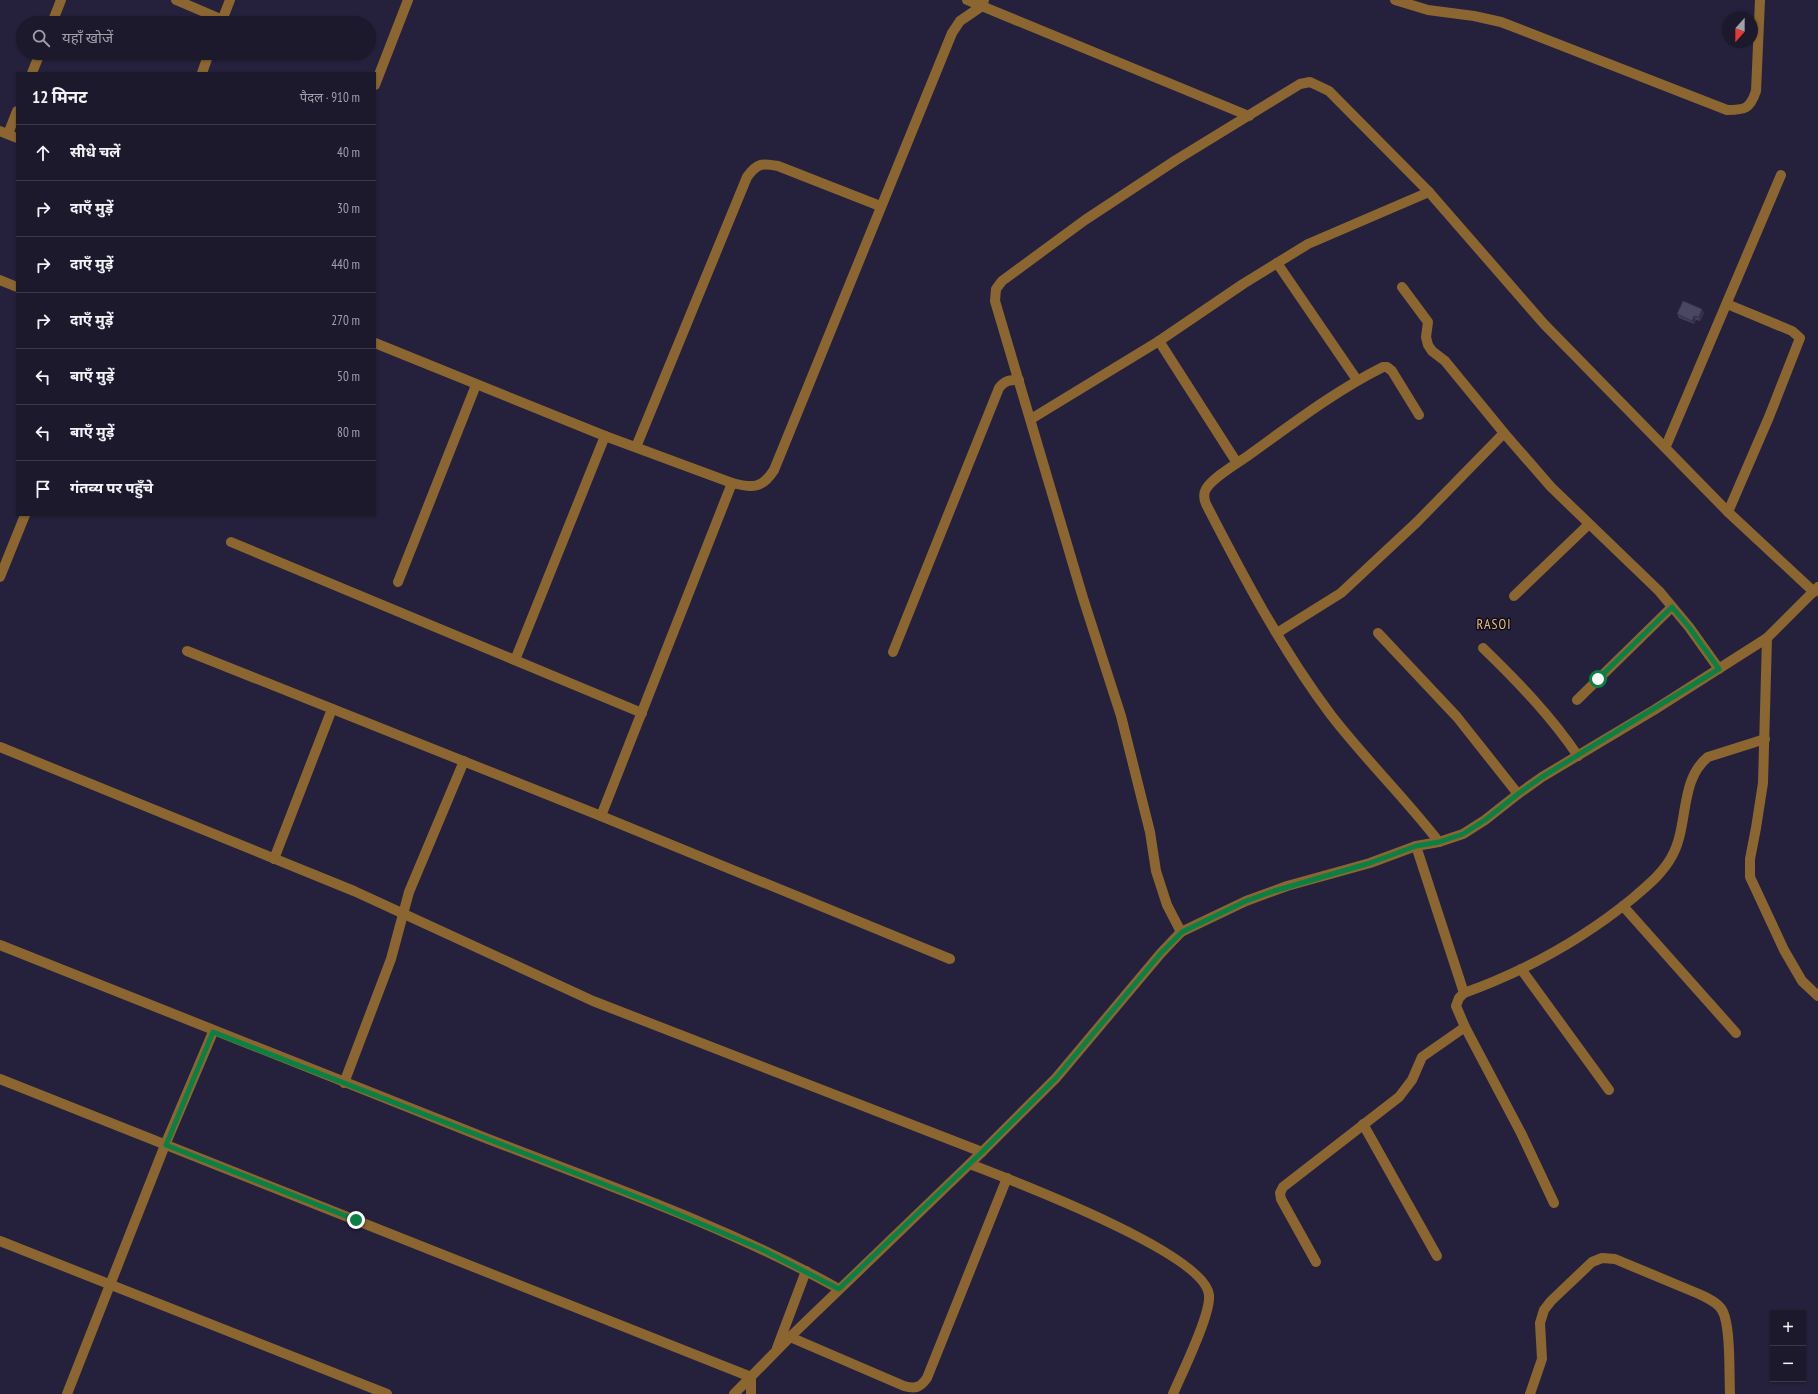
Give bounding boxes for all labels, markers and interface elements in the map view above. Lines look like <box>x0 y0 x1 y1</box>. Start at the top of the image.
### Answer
north arrow <box>1722 12 1758 48</box>
search box <box>16 16 376 60</box>
icon: search <box>30 27 52 49</box>
text: यहाँ खोजें <box>62 28 113 47</box>
text: 12 मिनट <box>32 86 87 108</box>
text: पैदल · 910 m <box>300 89 360 106</box>
icon: ahead <box>32 142 54 164</box>
text: सीधे चलें <box>70 142 120 161</box>
text: 40 m <box>337 144 360 161</box>
icon: right <box>32 198 54 220</box>
text: दाएँ मुड़ें <box>70 198 113 217</box>
text: 30 m <box>337 200 360 217</box>
icon: right <box>32 254 54 276</box>
text: दाएँ मुड़ें <box>70 254 113 273</box>
text: 440 m <box>331 256 360 273</box>
icon: right <box>32 310 54 332</box>
text: दाएँ मुड़ें <box>70 310 113 329</box>
text: 270 m <box>331 312 360 329</box>
icon: left <box>32 366 54 388</box>
text: बाएँ मुड़ें <box>70 366 114 385</box>
text: 50 m <box>337 368 360 385</box>
icon: left <box>32 422 54 444</box>
text: बाएँ मुड़ें <box>70 422 114 441</box>
text: 80 m <box>337 424 360 441</box>
icon: arrive <box>32 478 54 500</box>
text: गंतव्य पर पहुँचे <box>70 478 153 497</box>
district label: RASOI <box>1477 615 1511 633</box>
route start <box>1589 670 1607 688</box>
route end <box>347 1211 365 1229</box>
map controls <box>1770 1310 1806 1382</box>
button: + <box>1770 1310 1806 1346</box>
button: − <box>1770 1346 1806 1382</box>

